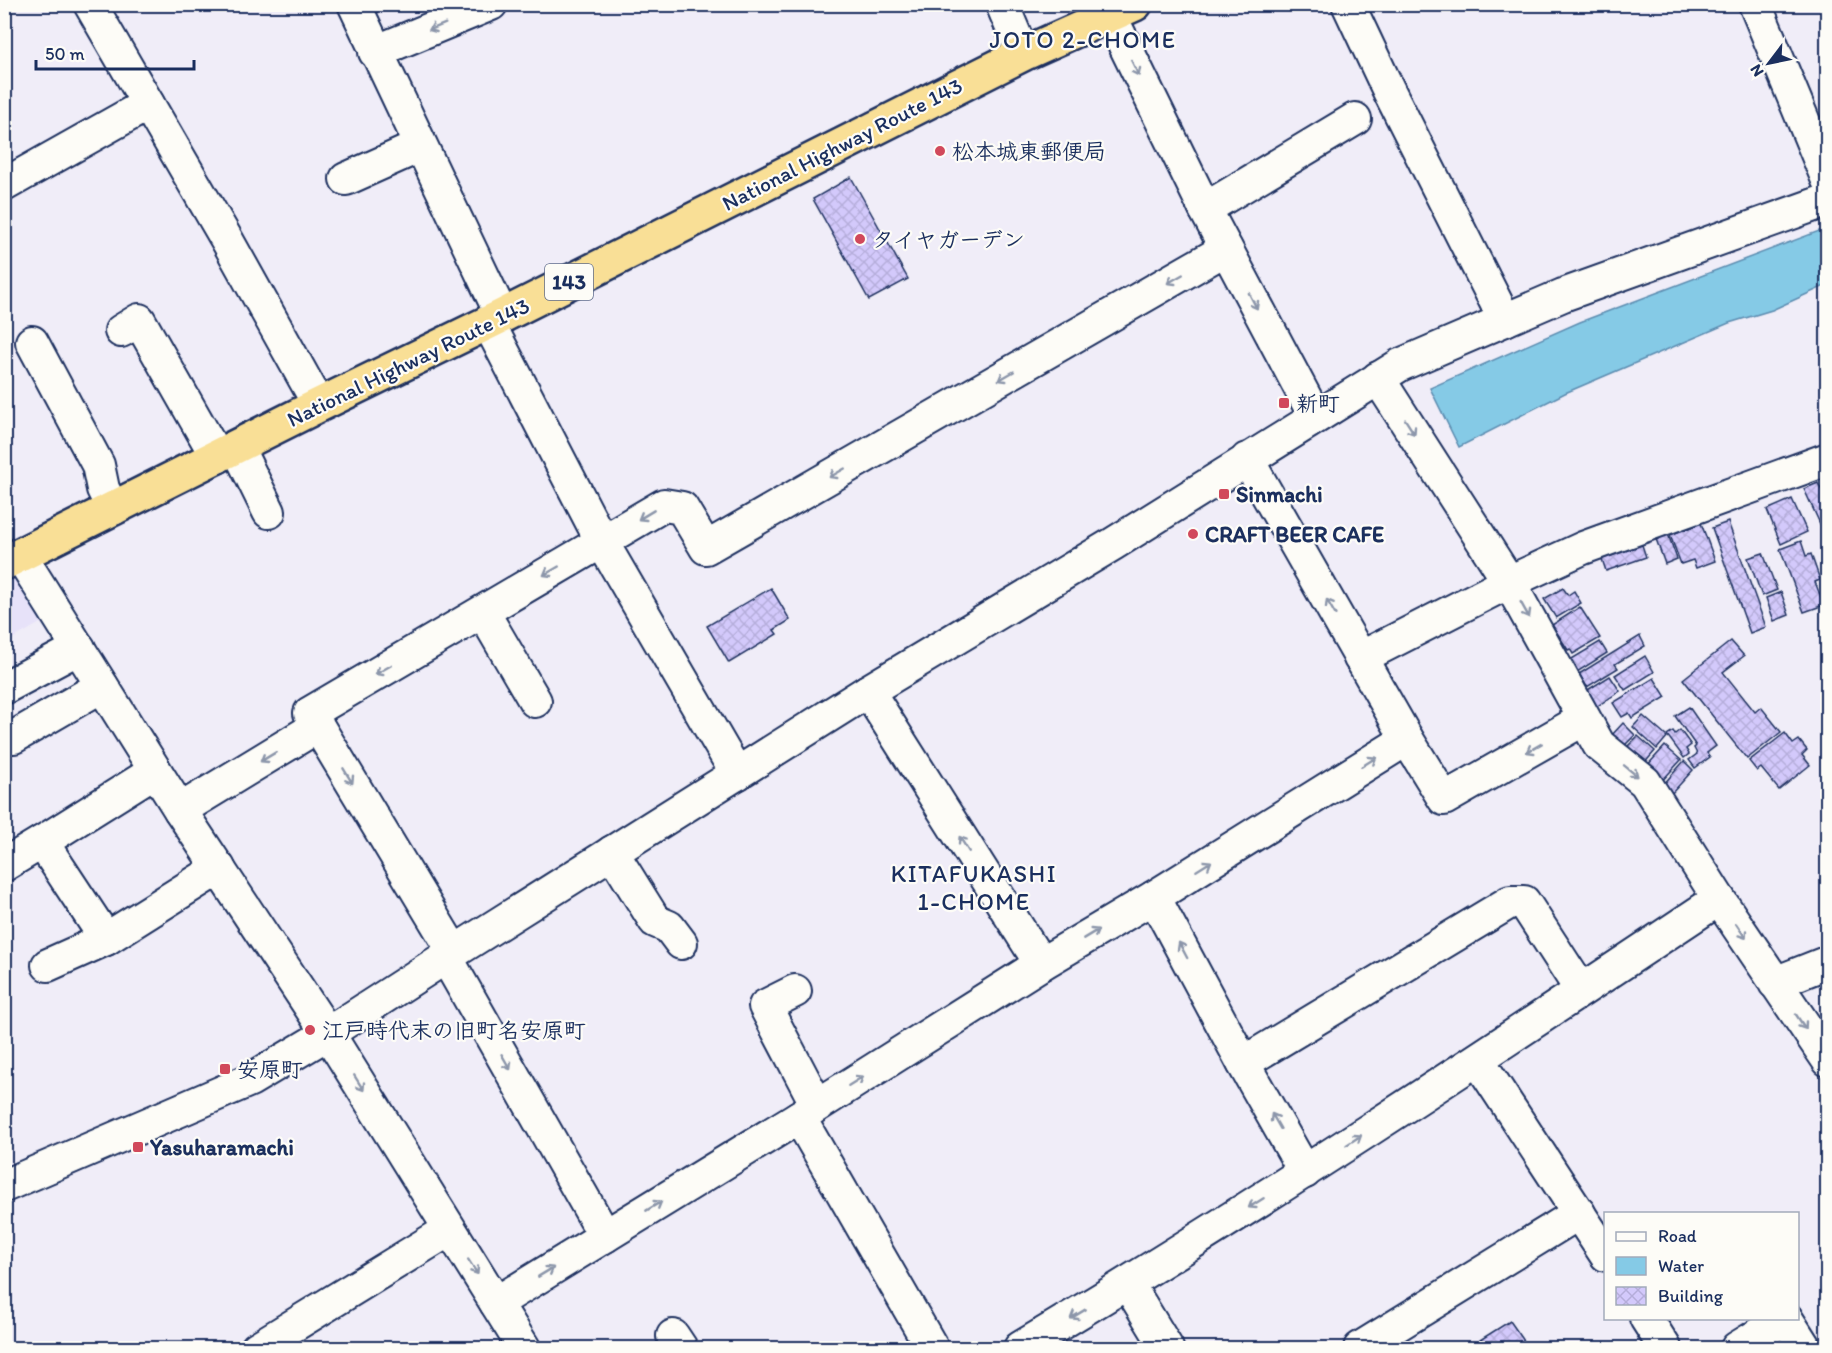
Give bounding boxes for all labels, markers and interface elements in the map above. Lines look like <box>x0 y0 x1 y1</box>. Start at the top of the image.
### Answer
one-way arrow <box>428 22 446 33</box>
district label: JOTO 2-CHOME <box>990 25 1176 54</box>
scale bar <box>36 33 194 71</box>
north arrow <box>1739 33 1799 93</box>
text: 50 m <box>45 43 85 65</box>
one-way arrow <box>1130 58 1142 76</box>
text: N <box>1746 61 1768 80</box>
street label: National Highway Route 143 <box>717 72 967 217</box>
place label: 松本城東郵便局 <box>952 138 1106 165</box>
marker: 松本城東郵便局 <box>933 144 947 158</box>
place label: タイヤガーデン <box>872 226 1025 253</box>
marker: タイヤガーデン <box>853 232 867 246</box>
road number: 143 <box>545 264 593 300</box>
one-way arrow <box>1167 273 1184 285</box>
street label: National Highway Route 143 <box>283 292 534 433</box>
one-way arrow <box>1248 292 1259 310</box>
one-way arrow <box>998 370 1015 382</box>
place label: 新町 <box>1296 390 1340 417</box>
marker: 新町 <box>1277 396 1291 410</box>
one-way arrow <box>1404 418 1416 435</box>
one-way arrow <box>829 467 846 479</box>
place label: Sinmachi <box>1236 481 1323 508</box>
marker: Sinmachi <box>1217 487 1231 501</box>
one-way arrow <box>638 510 655 522</box>
place label: CRAFT BEER CAFE <box>1205 521 1385 548</box>
marker: CRAFT BEER CAFE <box>1186 527 1200 541</box>
one-way arrow <box>543 566 560 578</box>
one-way arrow <box>1325 599 1337 616</box>
one-way arrow <box>1519 601 1531 618</box>
one-way arrow <box>375 664 392 676</box>
one-way arrow <box>1525 743 1542 755</box>
one-way arrow <box>260 751 277 763</box>
one-way arrow <box>1361 756 1378 769</box>
one-way arrow <box>1623 764 1638 778</box>
one-way arrow <box>343 767 355 784</box>
one-way arrow <box>958 836 970 853</box>
district label: KITAFUKASHI 1-CHOME <box>891 859 1057 916</box>
one-way arrow <box>1195 859 1212 871</box>
one-way arrow <box>1735 922 1747 939</box>
one-way arrow <box>1082 928 1099 940</box>
one-way arrow <box>1177 942 1188 960</box>
one-way arrow <box>1795 1013 1807 1029</box>
place label: 江戸時代末の旧町名安原町 <box>322 1017 586 1044</box>
marker: 江戸時代末の旧町名安原町 <box>303 1023 317 1037</box>
one-way arrow <box>501 1053 512 1071</box>
place label: 安原町 <box>237 1056 303 1083</box>
marker: 安原町 <box>218 1062 232 1076</box>
one-way arrow <box>354 1074 366 1091</box>
one-way arrow <box>847 1074 864 1086</box>
one-way arrow <box>1270 1113 1281 1131</box>
place label: Yasuharamachi <box>149 1134 294 1161</box>
one-way arrow <box>1346 1134 1362 1146</box>
marker: Yasuharamachi <box>131 1140 145 1154</box>
one-way arrow <box>1248 1198 1265 1210</box>
one-way arrow <box>646 1199 663 1212</box>
legend <box>1604 1212 1799 1320</box>
text: Road <box>1658 1225 1697 1247</box>
text: Water <box>1658 1255 1704 1277</box>
one-way arrow <box>466 1258 479 1275</box>
one-way arrow <box>537 1266 554 1278</box>
text: Building <box>1658 1285 1724 1307</box>
one-way arrow <box>1070 1308 1087 1320</box>

